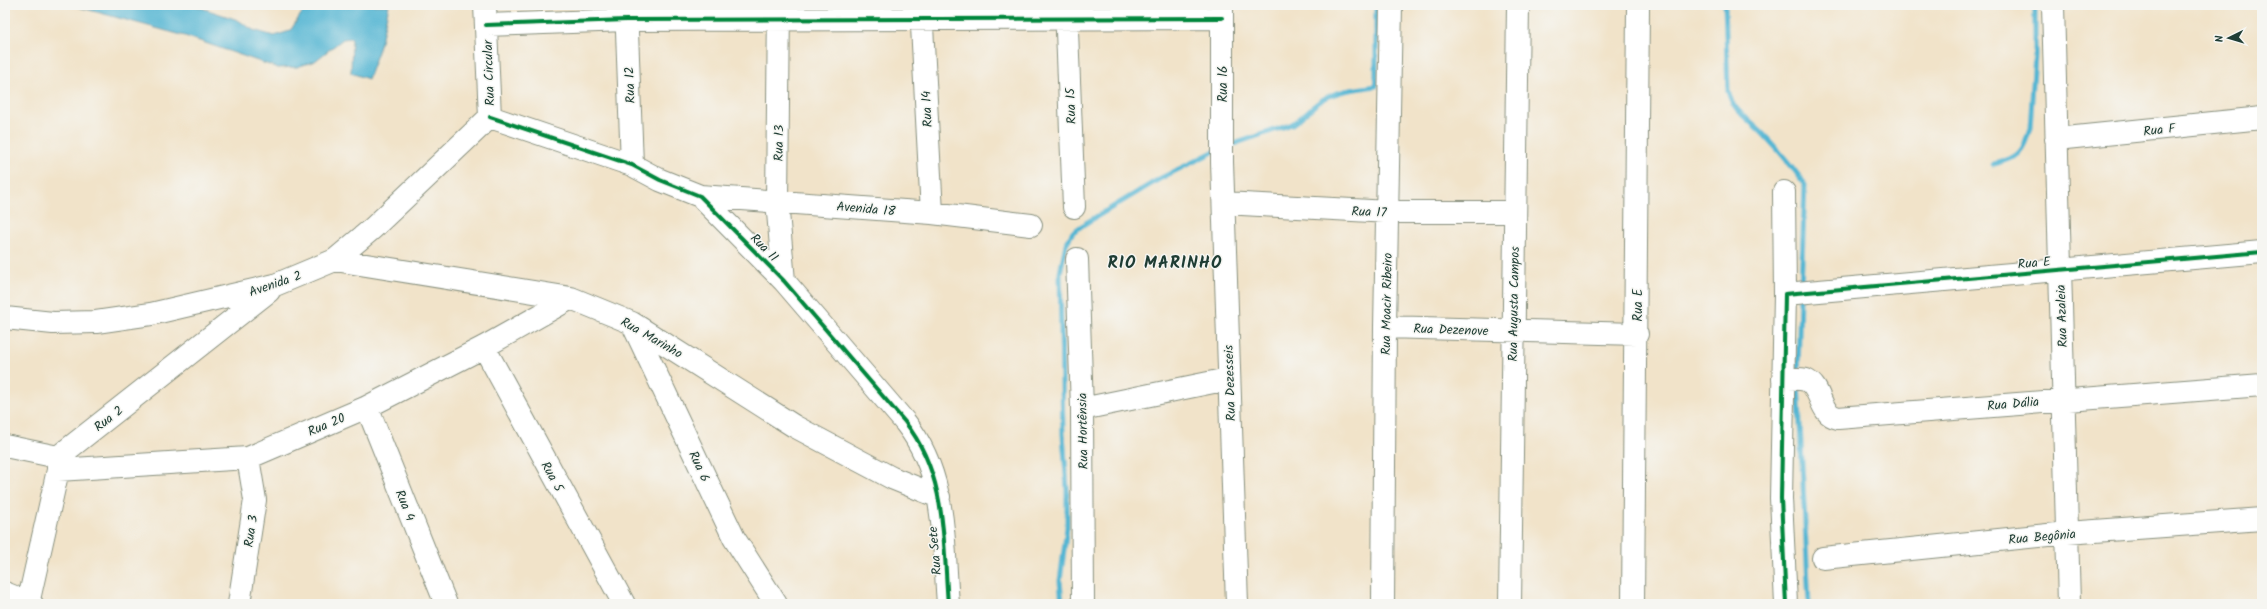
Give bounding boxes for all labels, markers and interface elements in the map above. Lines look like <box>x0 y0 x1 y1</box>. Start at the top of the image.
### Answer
north arrow <box>2209 18 2249 58</box>
text: N <box>2211 34 2229 43</box>
street label: Rua Circular <box>478 39 501 106</box>
street label: Rua 12 <box>619 66 642 104</box>
street label: Rua 16 <box>1213 66 1234 102</box>
street label: Rua 15 <box>1060 86 1083 124</box>
street label: Rua 14 <box>916 90 939 128</box>
street label: Rua F <box>2142 118 2177 143</box>
street label: Rua 13 <box>769 125 790 162</box>
street label: Avenida 18 <box>836 196 896 223</box>
street label: Rua 17 <box>1351 201 1388 224</box>
street label: Rua 11 <box>745 229 783 267</box>
street label: Rua Augusta Campos <box>1503 246 1526 362</box>
district label: RIO MARINHO <box>1108 250 1222 277</box>
street label: Rua E <box>2017 252 2052 275</box>
street label: Rua Moacir Ribeiro <box>1376 253 1399 355</box>
street label: Avenida 2 <box>246 266 305 303</box>
street label: Rua Azaleia <box>2051 284 2074 348</box>
street label: Rua E <box>1628 288 1649 321</box>
street label: Rua Marinho <box>616 312 686 365</box>
street label: Rua Dezenove <box>1413 319 1489 342</box>
street label: Rua Dezesseis <box>1219 344 1242 422</box>
street label: Rua Dália <box>1986 392 2040 417</box>
street label: Rua Hortênsia <box>1072 393 1095 469</box>
street label: Rua 2 <box>90 401 128 438</box>
street label: Rua 20 <box>304 408 349 443</box>
street label: Rua 6 <box>682 448 715 486</box>
street label: Rua 5 <box>535 458 569 497</box>
street label: Rua 4 <box>389 487 420 524</box>
street label: Rua 3 <box>239 514 264 549</box>
street label: Rua Begônia <box>2008 524 2077 551</box>
street label: Rua Sete <box>923 526 948 576</box>

